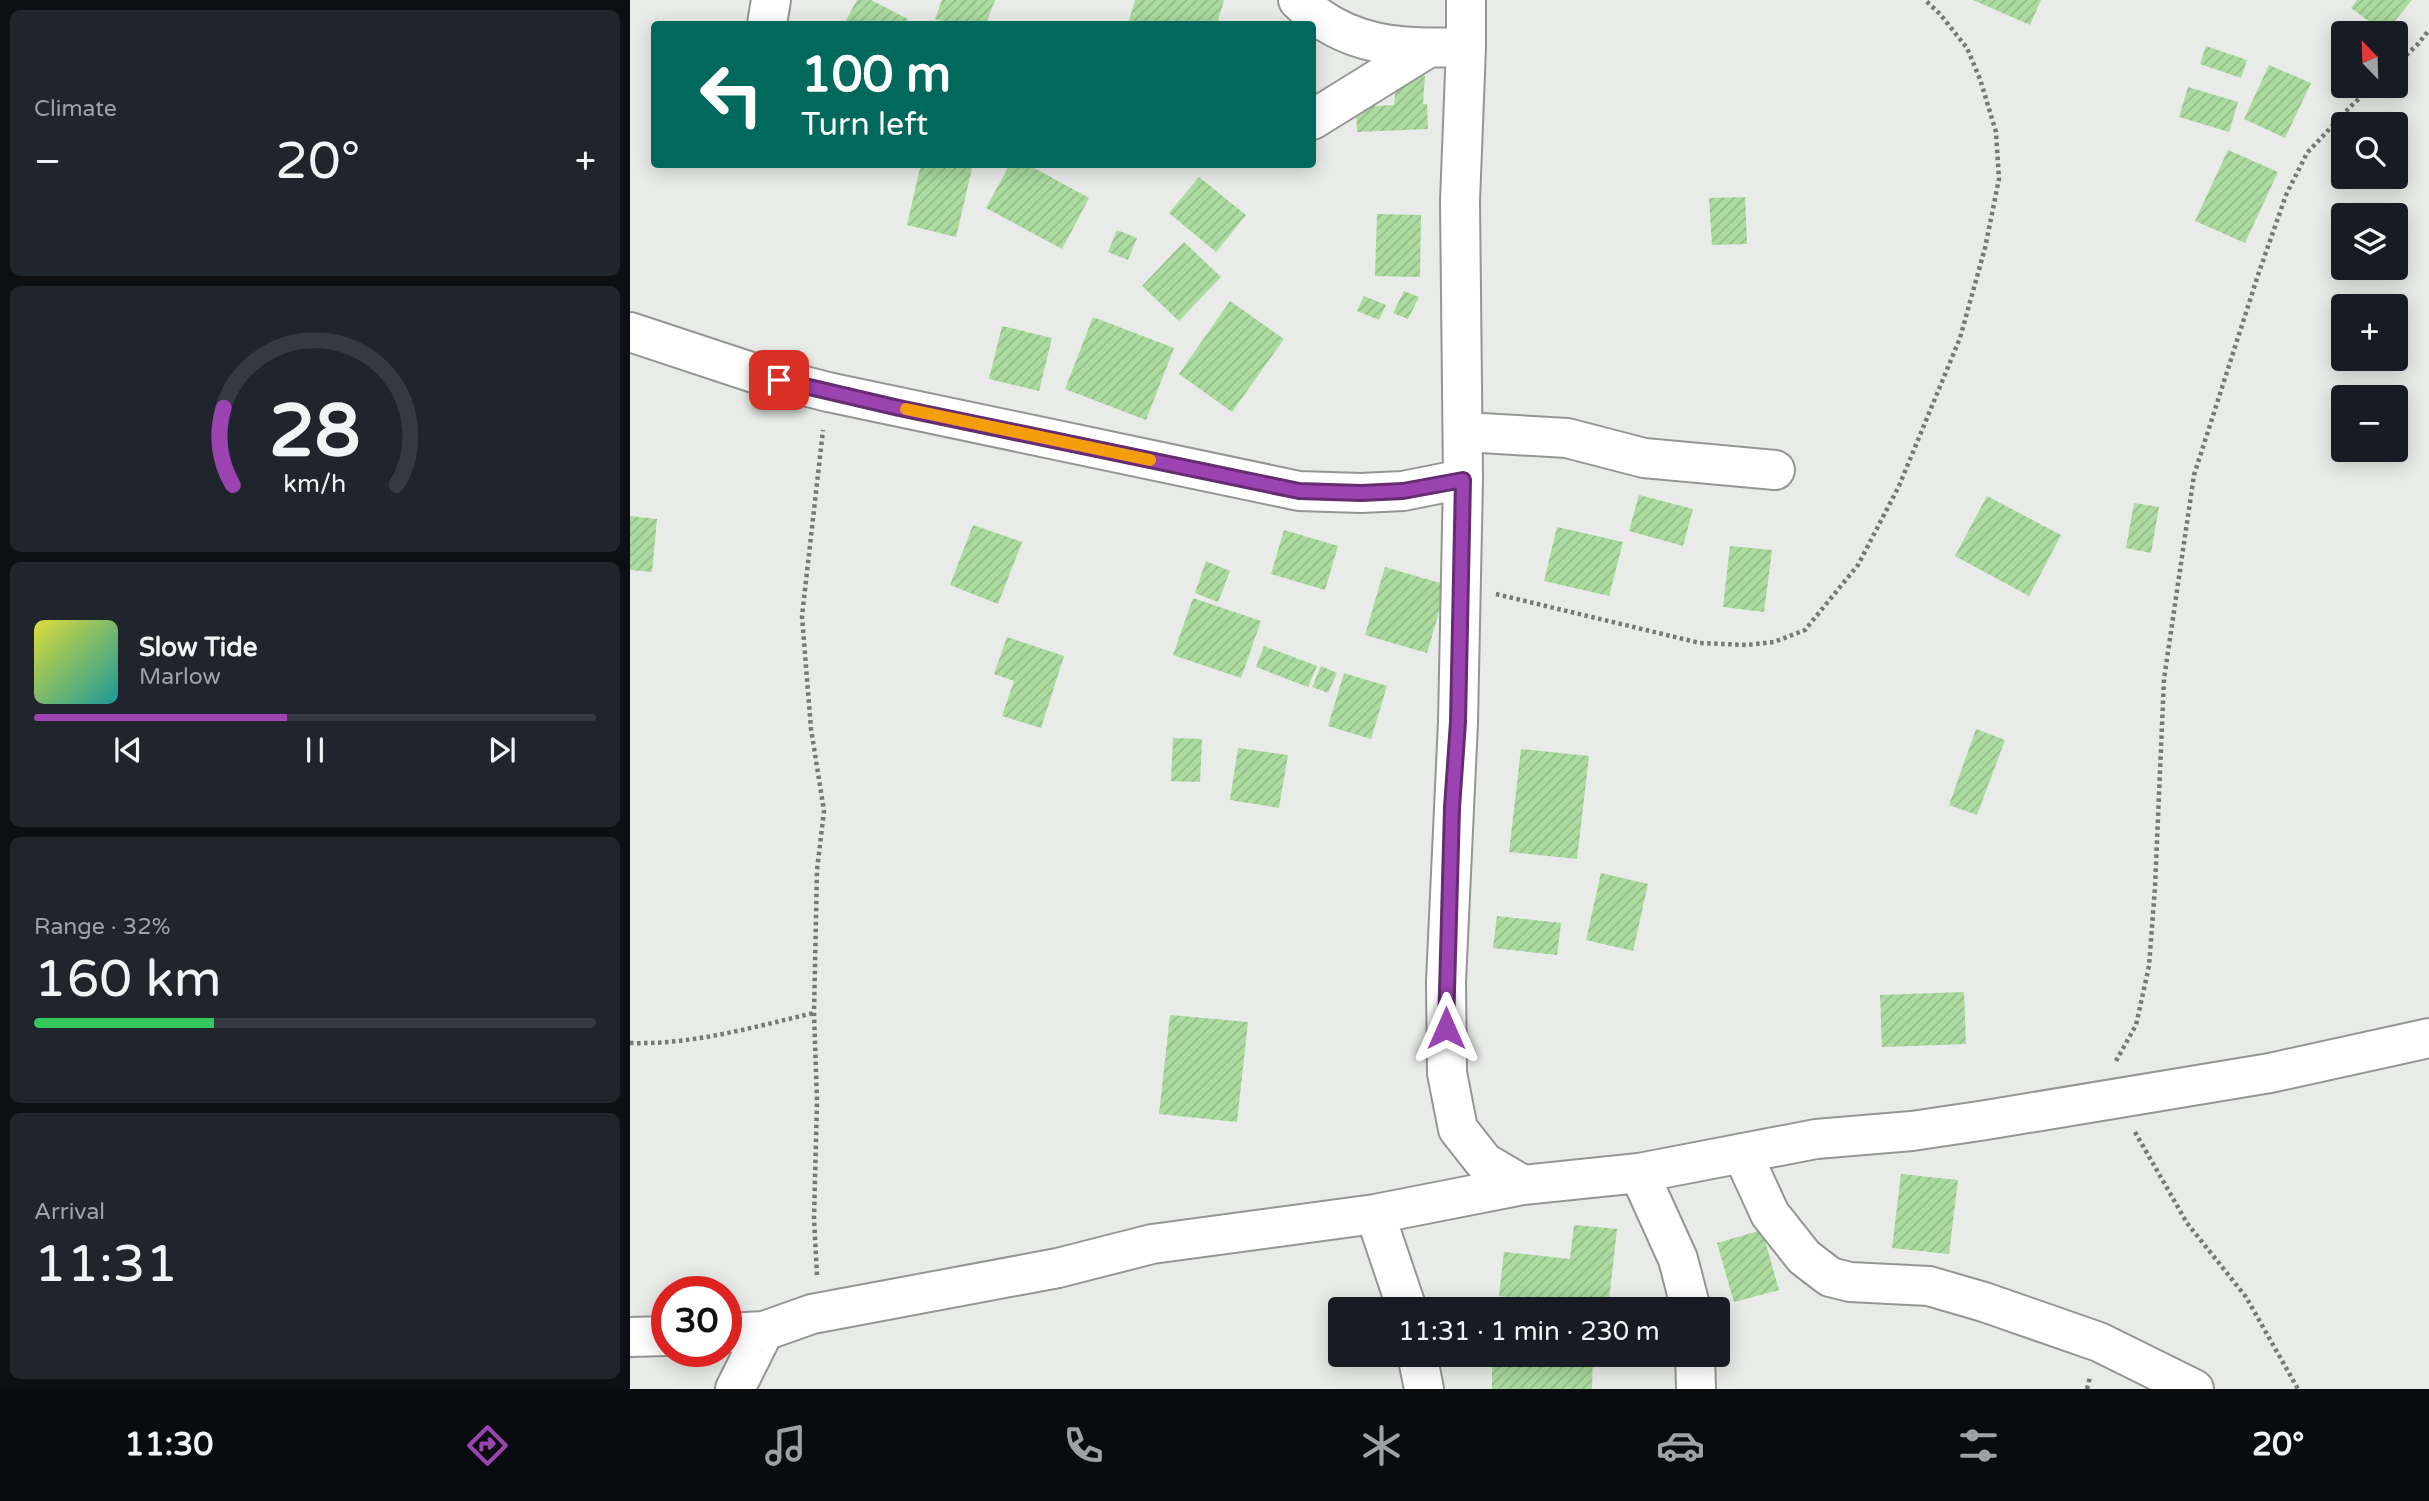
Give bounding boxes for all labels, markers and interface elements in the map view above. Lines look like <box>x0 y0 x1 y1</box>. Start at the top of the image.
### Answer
north arrow <box>2331 21 2408 98</box>
map controls <box>2331 21 2408 462</box>
text: 100 m <box>801 46 951 105</box>
icon: left <box>686 49 777 140</box>
text: Climate <box>34 95 117 123</box>
text: Turn left <box>801 106 928 144</box>
button: search <box>2331 112 2408 189</box>
text: 20° <box>275 130 360 193</box>
text: − <box>34 139 61 185</box>
text: + <box>575 139 596 185</box>
button: layers <box>2331 203 2408 280</box>
button: + <box>2331 294 2408 371</box>
pin <box>749 350 809 410</box>
icon: arrive <box>760 361 798 399</box>
button: − <box>2331 385 2408 462</box>
text: 28 <box>269 388 361 476</box>
text: km/h <box>284 468 346 498</box>
text: Slow Tide <box>139 632 257 663</box>
text: Marlow <box>139 663 221 691</box>
icon: previous <box>109 731 147 769</box>
icon: pause <box>296 731 334 769</box>
icon: next <box>483 731 521 769</box>
text: Range · 32% <box>34 913 170 941</box>
text: 160 km <box>34 948 222 1011</box>
position arrow <box>1409 991 1483 1065</box>
text: Arrival <box>34 1198 105 1226</box>
text: 11:31 <box>34 1233 178 1296</box>
speed limit sign: 30 <box>651 1276 742 1367</box>
text: 11:31 · 1 min · 230 m <box>1398 1316 1660 1347</box>
icon: directions <box>463 1421 512 1470</box>
icon: music <box>761 1421 810 1470</box>
icon: phone <box>1059 1421 1108 1470</box>
icon: climate <box>1357 1421 1406 1470</box>
icon: car <box>1656 1421 1705 1470</box>
icon: filters <box>1954 1421 2003 1470</box>
text: 11:30 <box>125 1426 213 1464</box>
text: 20° <box>2252 1426 2304 1464</box>

